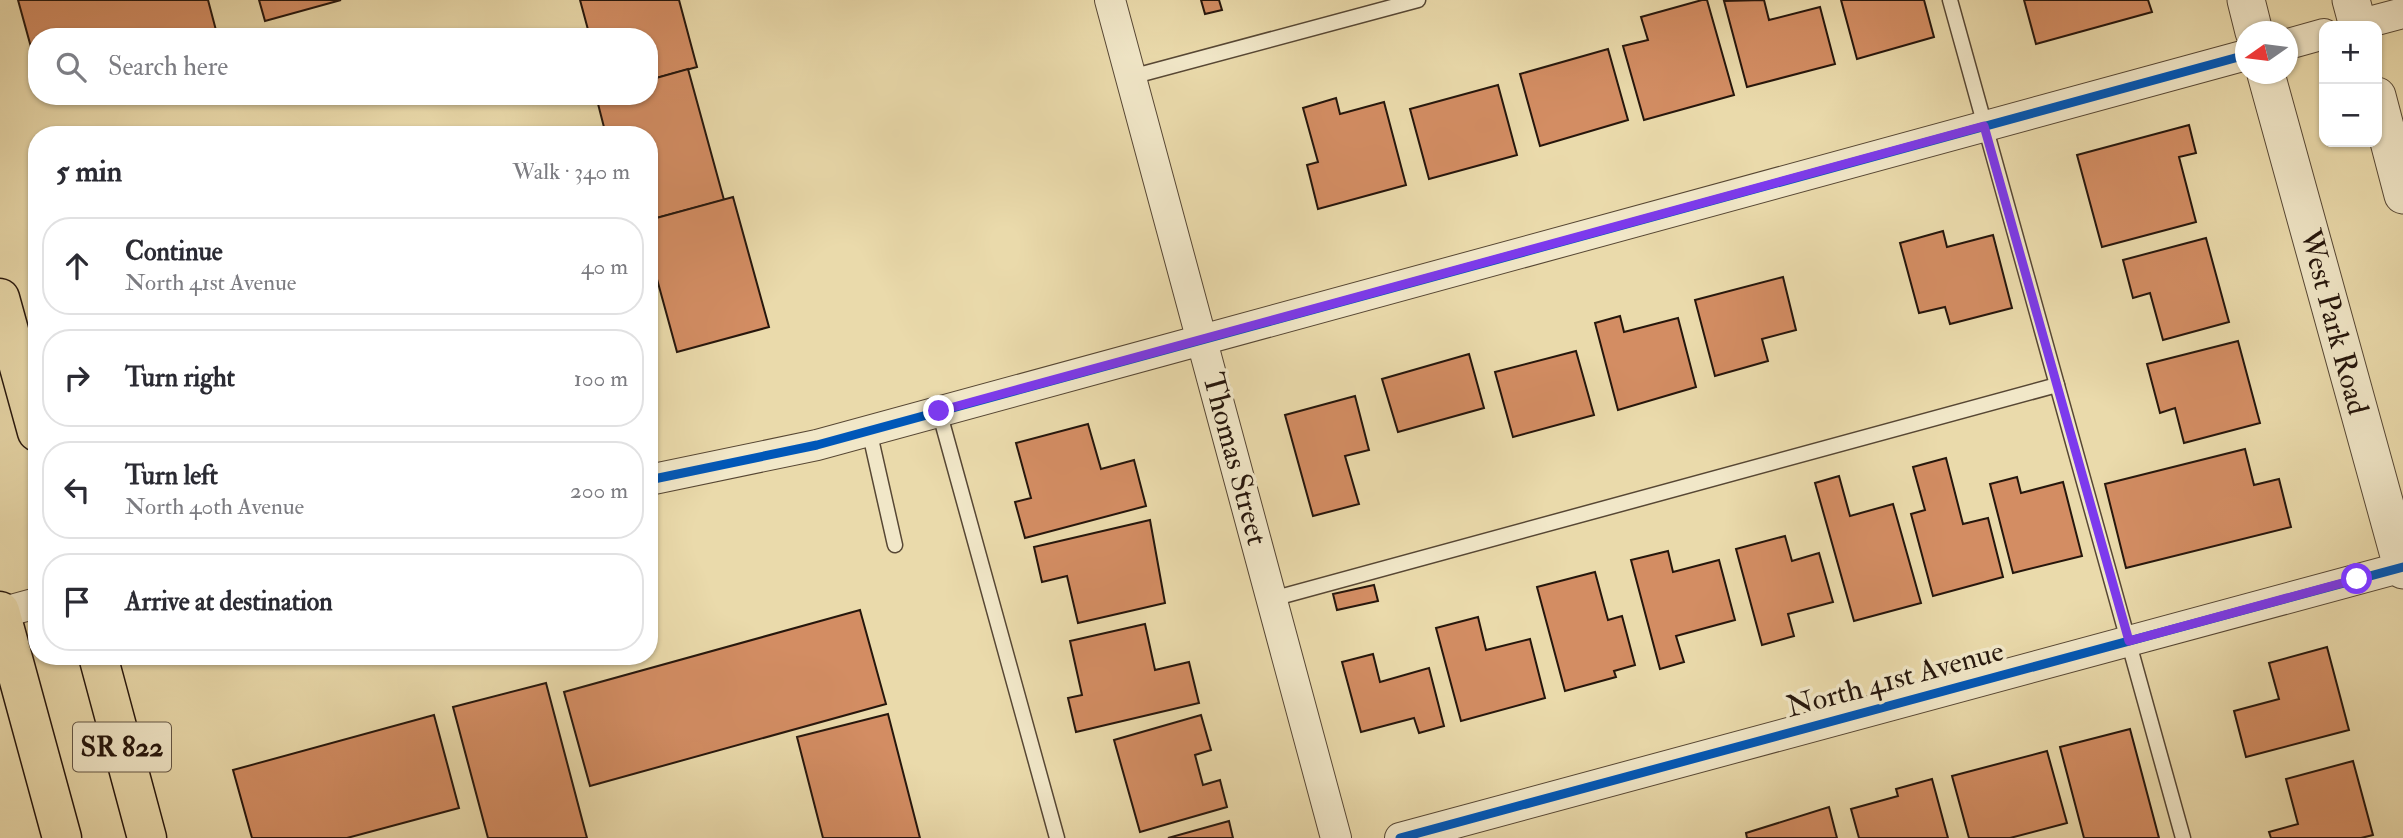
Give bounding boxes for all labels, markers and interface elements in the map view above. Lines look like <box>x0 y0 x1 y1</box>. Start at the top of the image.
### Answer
north arrow <box>2235 21 2298 84</box>
map controls <box>2319 21 2382 147</box>
button: + <box>2319 21 2382 84</box>
search box <box>28 28 658 105</box>
icon: search <box>52 48 90 86</box>
text: Search here <box>108 51 228 83</box>
button: − <box>2319 84 2382 147</box>
text: 5 min <box>56 153 122 190</box>
text: Walk · 340 m <box>512 157 630 186</box>
street label: West Park Road <box>2291 224 2377 419</box>
text: Continue <box>125 236 223 268</box>
icon: ahead <box>58 247 96 285</box>
text: 40 m <box>581 252 628 281</box>
text: North 41st Avenue <box>125 268 296 297</box>
icon: right <box>58 359 96 397</box>
text: Turn right <box>125 362 235 394</box>
text: 100 m <box>574 364 628 393</box>
street label: Thomas Street <box>1194 369 1276 550</box>
route end <box>923 395 954 426</box>
text: Turn left <box>125 460 218 492</box>
icon: left <box>58 471 96 509</box>
text: 200 m <box>570 476 628 505</box>
text: North 40th Avenue <box>125 492 304 521</box>
route start <box>2341 563 2372 594</box>
icon: arrive <box>58 583 96 621</box>
text: Arrive at destination <box>125 586 333 618</box>
street label: North 41st Avenue <box>1782 632 2008 726</box>
road number: SR 822 <box>73 722 171 772</box>

